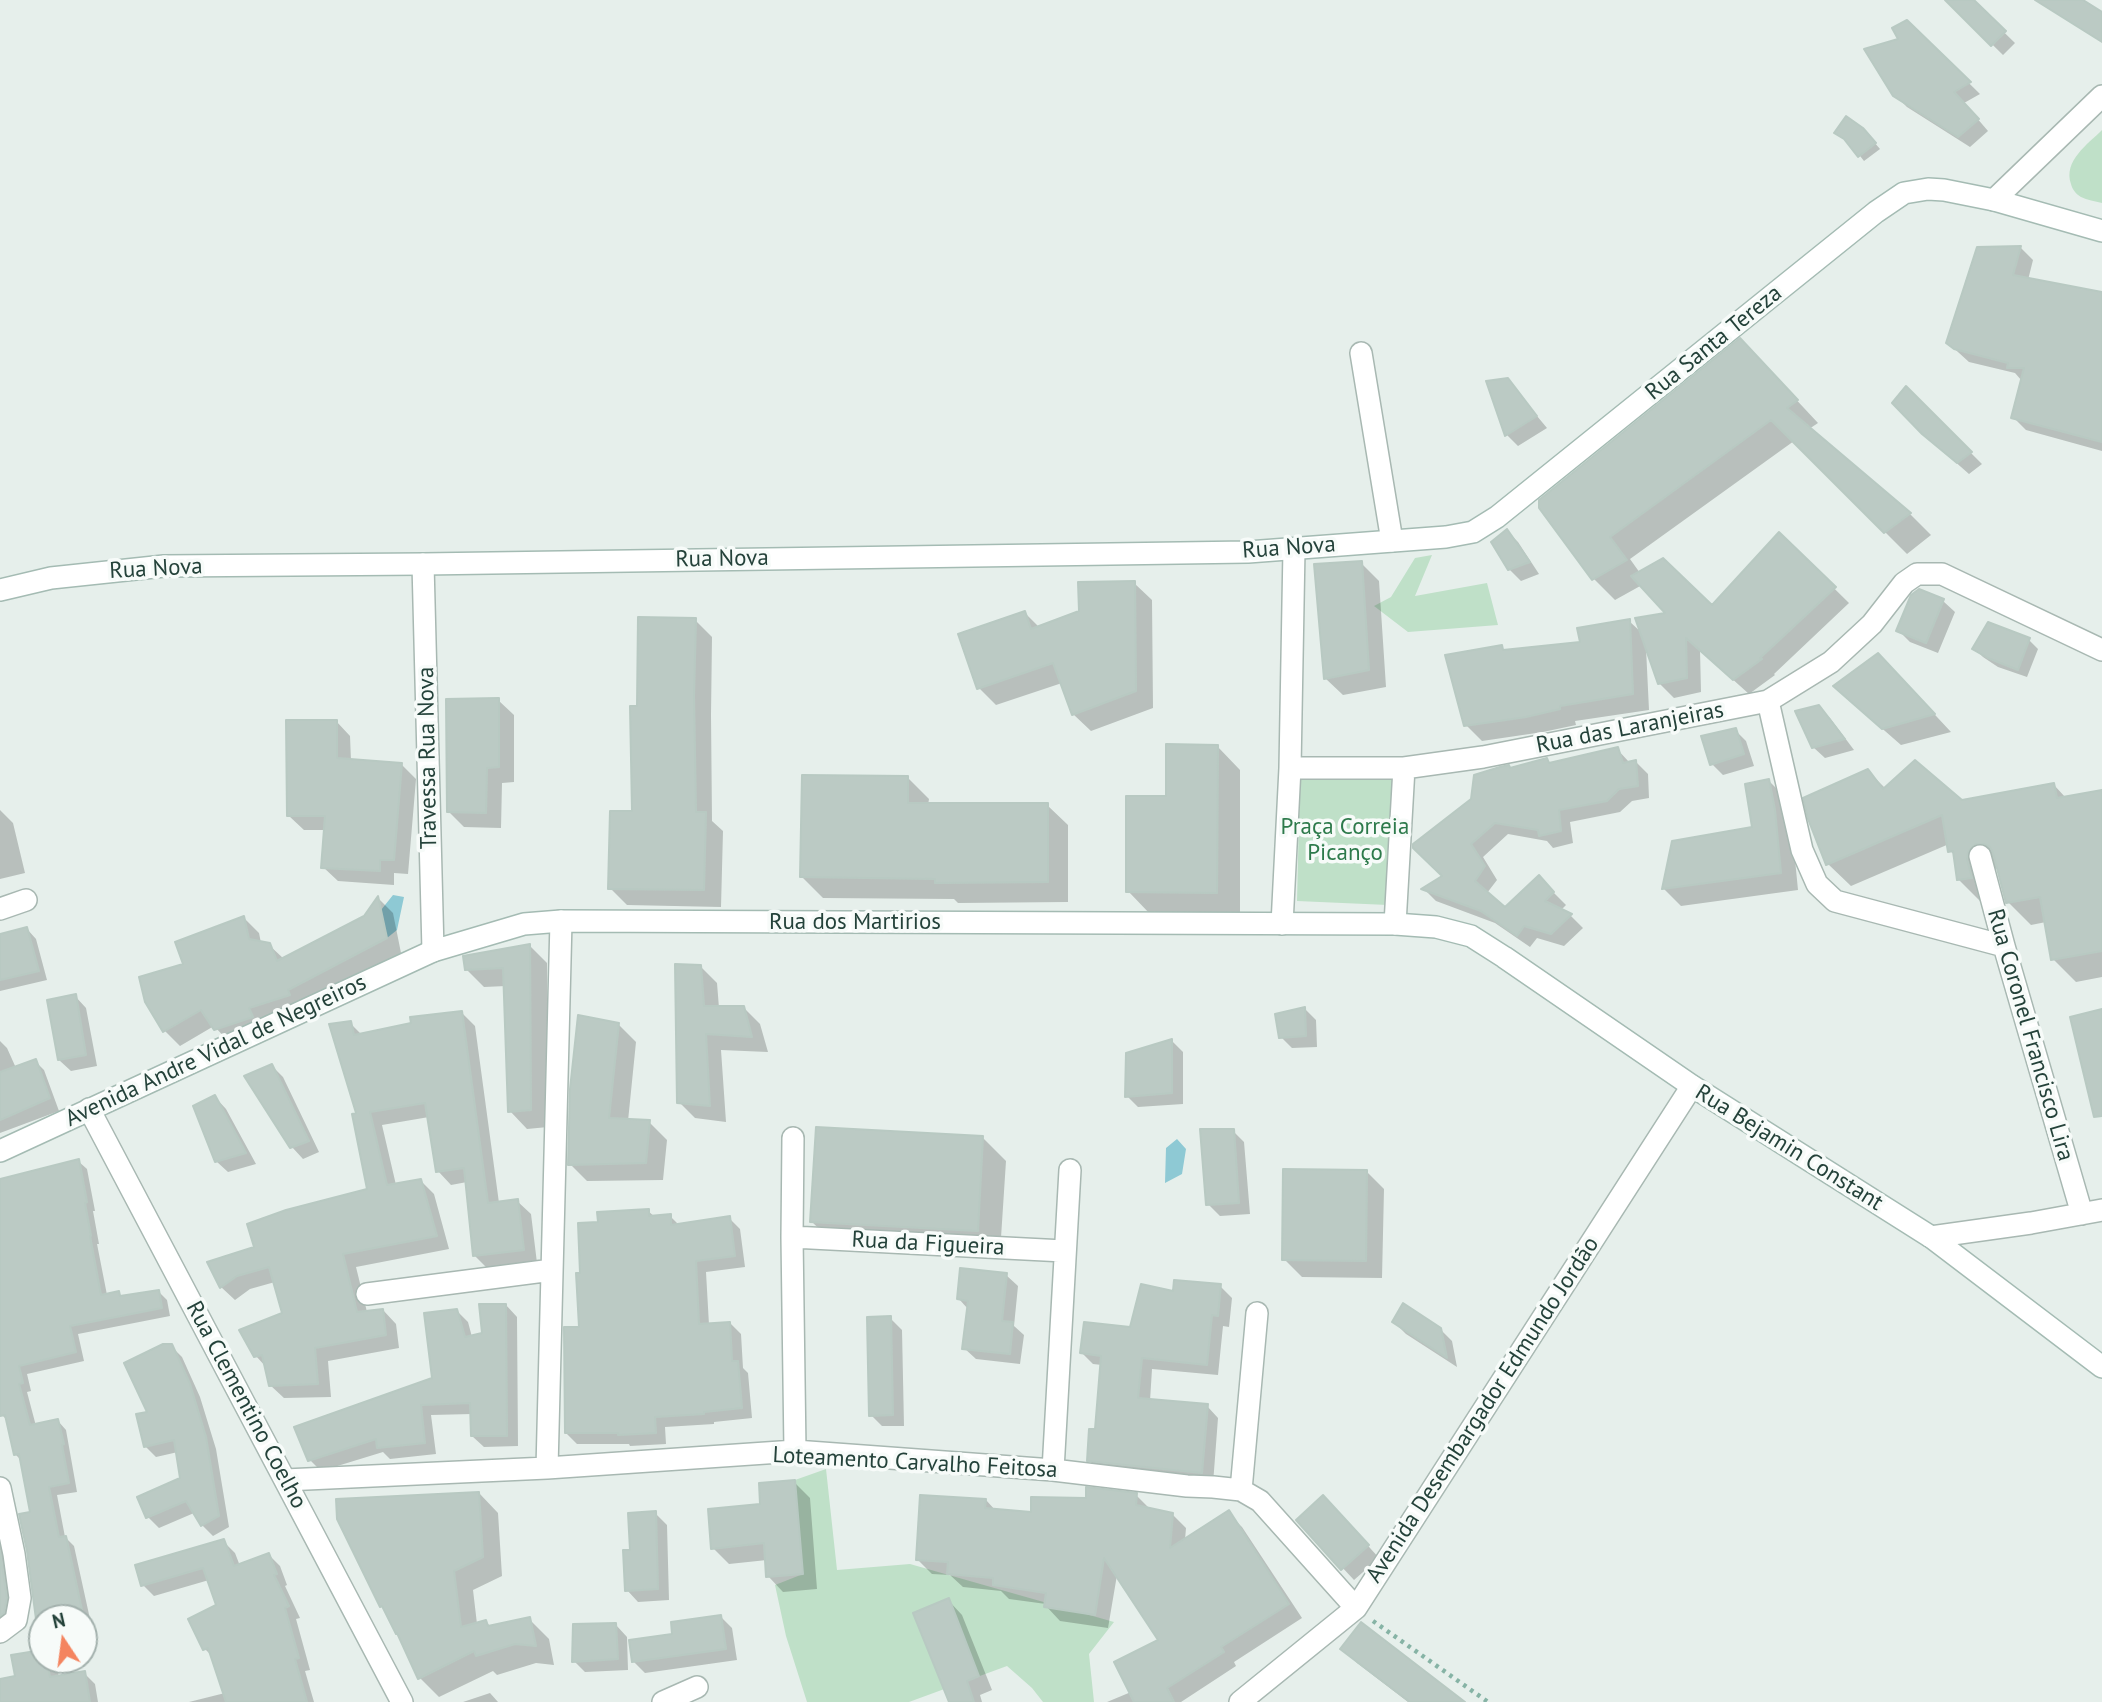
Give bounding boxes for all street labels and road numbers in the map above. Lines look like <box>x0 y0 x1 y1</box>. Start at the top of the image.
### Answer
street label: Rua Santa Tereza <box>1640 280 1788 406</box>
street label: Rua Nova <box>1241 531 1337 565</box>
street label: Rua Nova <box>675 544 769 574</box>
street label: Rua Nova <box>109 553 203 585</box>
street label: Travessa Rua Nova <box>413 667 443 849</box>
street label: Rua das Laranjeiras <box>1534 696 1726 760</box>
street label: Rua Coronel Francisco Lira <box>1981 906 2079 1164</box>
street label: Rua dos Martirios <box>769 908 941 936</box>
street label: Avenida Andre Vidal de Negreiros <box>61 969 371 1133</box>
street label: Rua Bejamin Constant <box>1690 1079 1888 1217</box>
street label: Rua da Figueira <box>851 1226 1005 1262</box>
street label: Avenida Desembargador Edmundo Jordão <box>1361 1232 1605 1588</box>
street label: Rua Clementino Coelho <box>180 1297 312 1513</box>
street label: Loteamento Carvalho Feitosa <box>772 1442 1058 1484</box>

